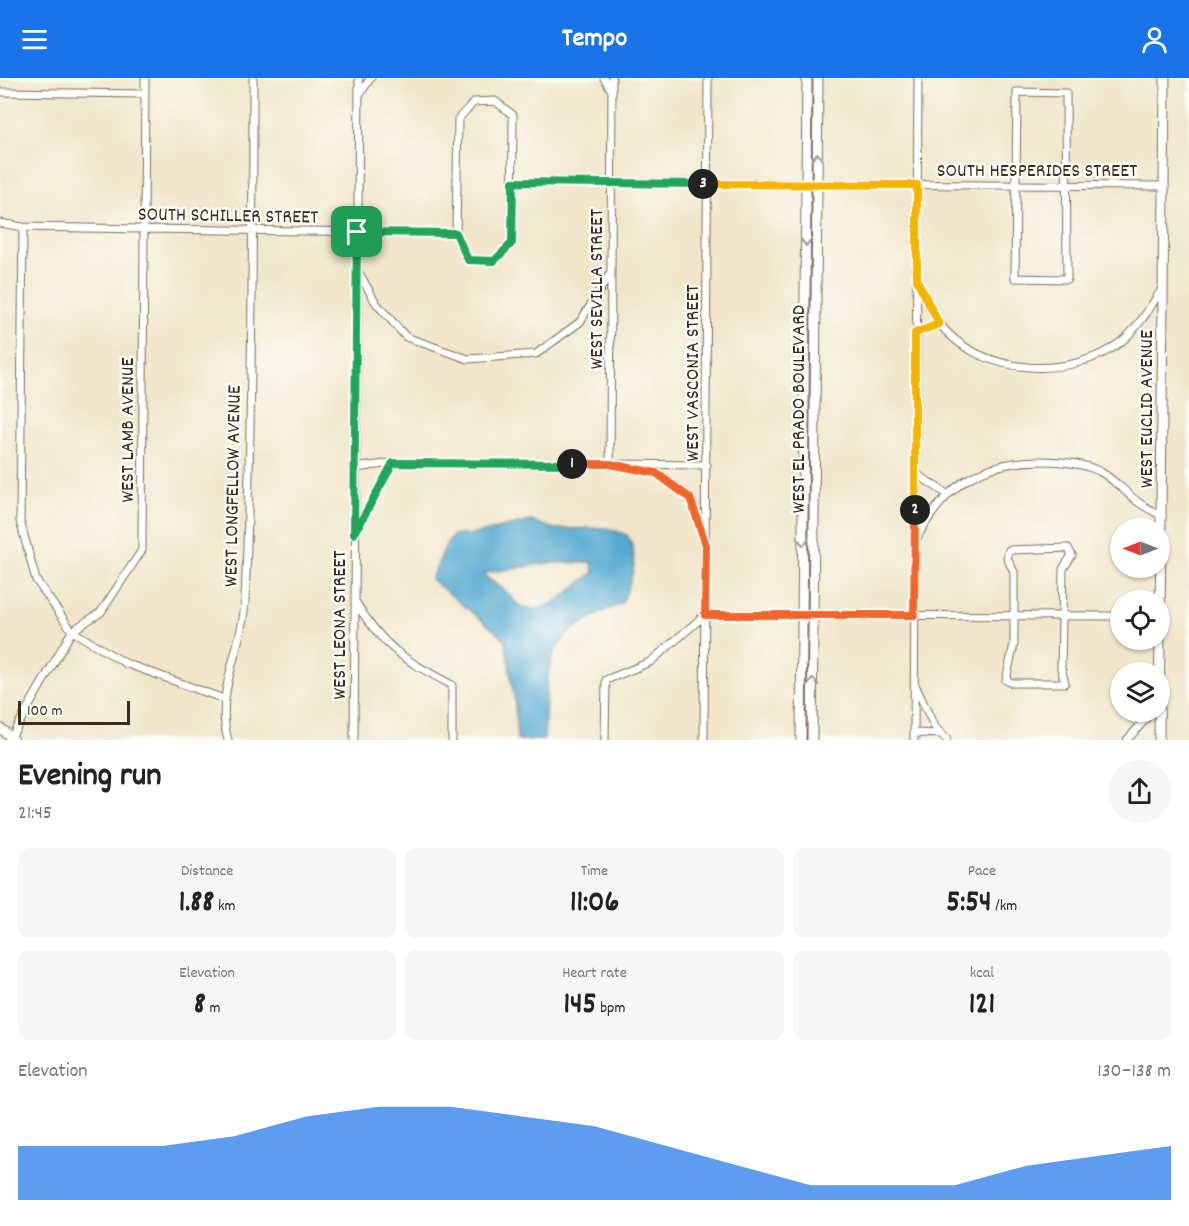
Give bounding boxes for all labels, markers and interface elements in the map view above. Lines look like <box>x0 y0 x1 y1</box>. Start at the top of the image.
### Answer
text: Tempo <box>562 20 627 59</box>
icon: menu <box>18 23 51 56</box>
icon: person <box>1138 23 1171 56</box>
one-way arrow <box>811 152 823 161</box>
street label: SOUTH HESPERIDES STREET <box>937 158 1137 186</box>
pin: 3 <box>688 169 718 199</box>
text: 3 <box>699 172 707 195</box>
street label: SOUTH SCHILLER STREET <box>138 201 318 233</box>
pin <box>331 206 382 257</box>
street label: WEST SEVILLA STREET <box>584 209 612 369</box>
icon: arrive <box>340 215 373 248</box>
one-way arrow <box>800 238 812 247</box>
street label: WEST VASCONIA STREET <box>680 285 708 461</box>
street label: WEST EL PRADO BOULEVARD <box>786 305 814 513</box>
street label: WEST EUCLID AVENUE <box>1134 330 1162 488</box>
street label: WEST LAMB AVENUE <box>115 357 143 503</box>
street label: WEST LONGFELLOW AVENUE <box>218 385 250 587</box>
pin: 1 <box>557 449 587 479</box>
text: 1 <box>570 452 574 475</box>
pin: 2 <box>900 495 930 525</box>
text: 2 <box>912 498 919 521</box>
north arrow <box>1110 518 1170 578</box>
map controls <box>1110 518 1170 722</box>
one-way arrow <box>797 538 809 547</box>
street label: WEST LEONA STREET <box>327 551 355 699</box>
button: locate <box>1110 590 1170 650</box>
button: layers <box>1110 662 1170 722</box>
one-way arrow <box>807 677 819 686</box>
scale bar <box>18 698 130 726</box>
text: 100 m <box>27 700 63 723</box>
text: Evening run <box>18 754 162 801</box>
button: share <box>1108 760 1171 823</box>
text: 21:45 <box>18 800 52 828</box>
text: Distance <box>181 860 233 883</box>
text: Time <box>581 860 608 883</box>
text: Pace <box>968 860 996 883</box>
text: 1.88 <box>179 883 214 926</box>
text: 11:06 <box>570 883 619 926</box>
text: 5:54 <box>946 883 992 926</box>
text: km <box>214 895 236 918</box>
text: /km <box>992 895 1017 918</box>
text: Elevation <box>179 962 235 985</box>
text: Heart rate <box>562 962 627 985</box>
text: kcal <box>970 962 994 985</box>
text: 8 <box>194 985 206 1028</box>
text: 145 <box>564 985 596 1028</box>
text: 121 <box>969 985 995 1028</box>
text: m <box>206 997 221 1020</box>
text: bpm <box>596 997 625 1020</box>
text: Elevation <box>18 1058 88 1086</box>
text: 130–138 m <box>1097 1058 1171 1086</box>

